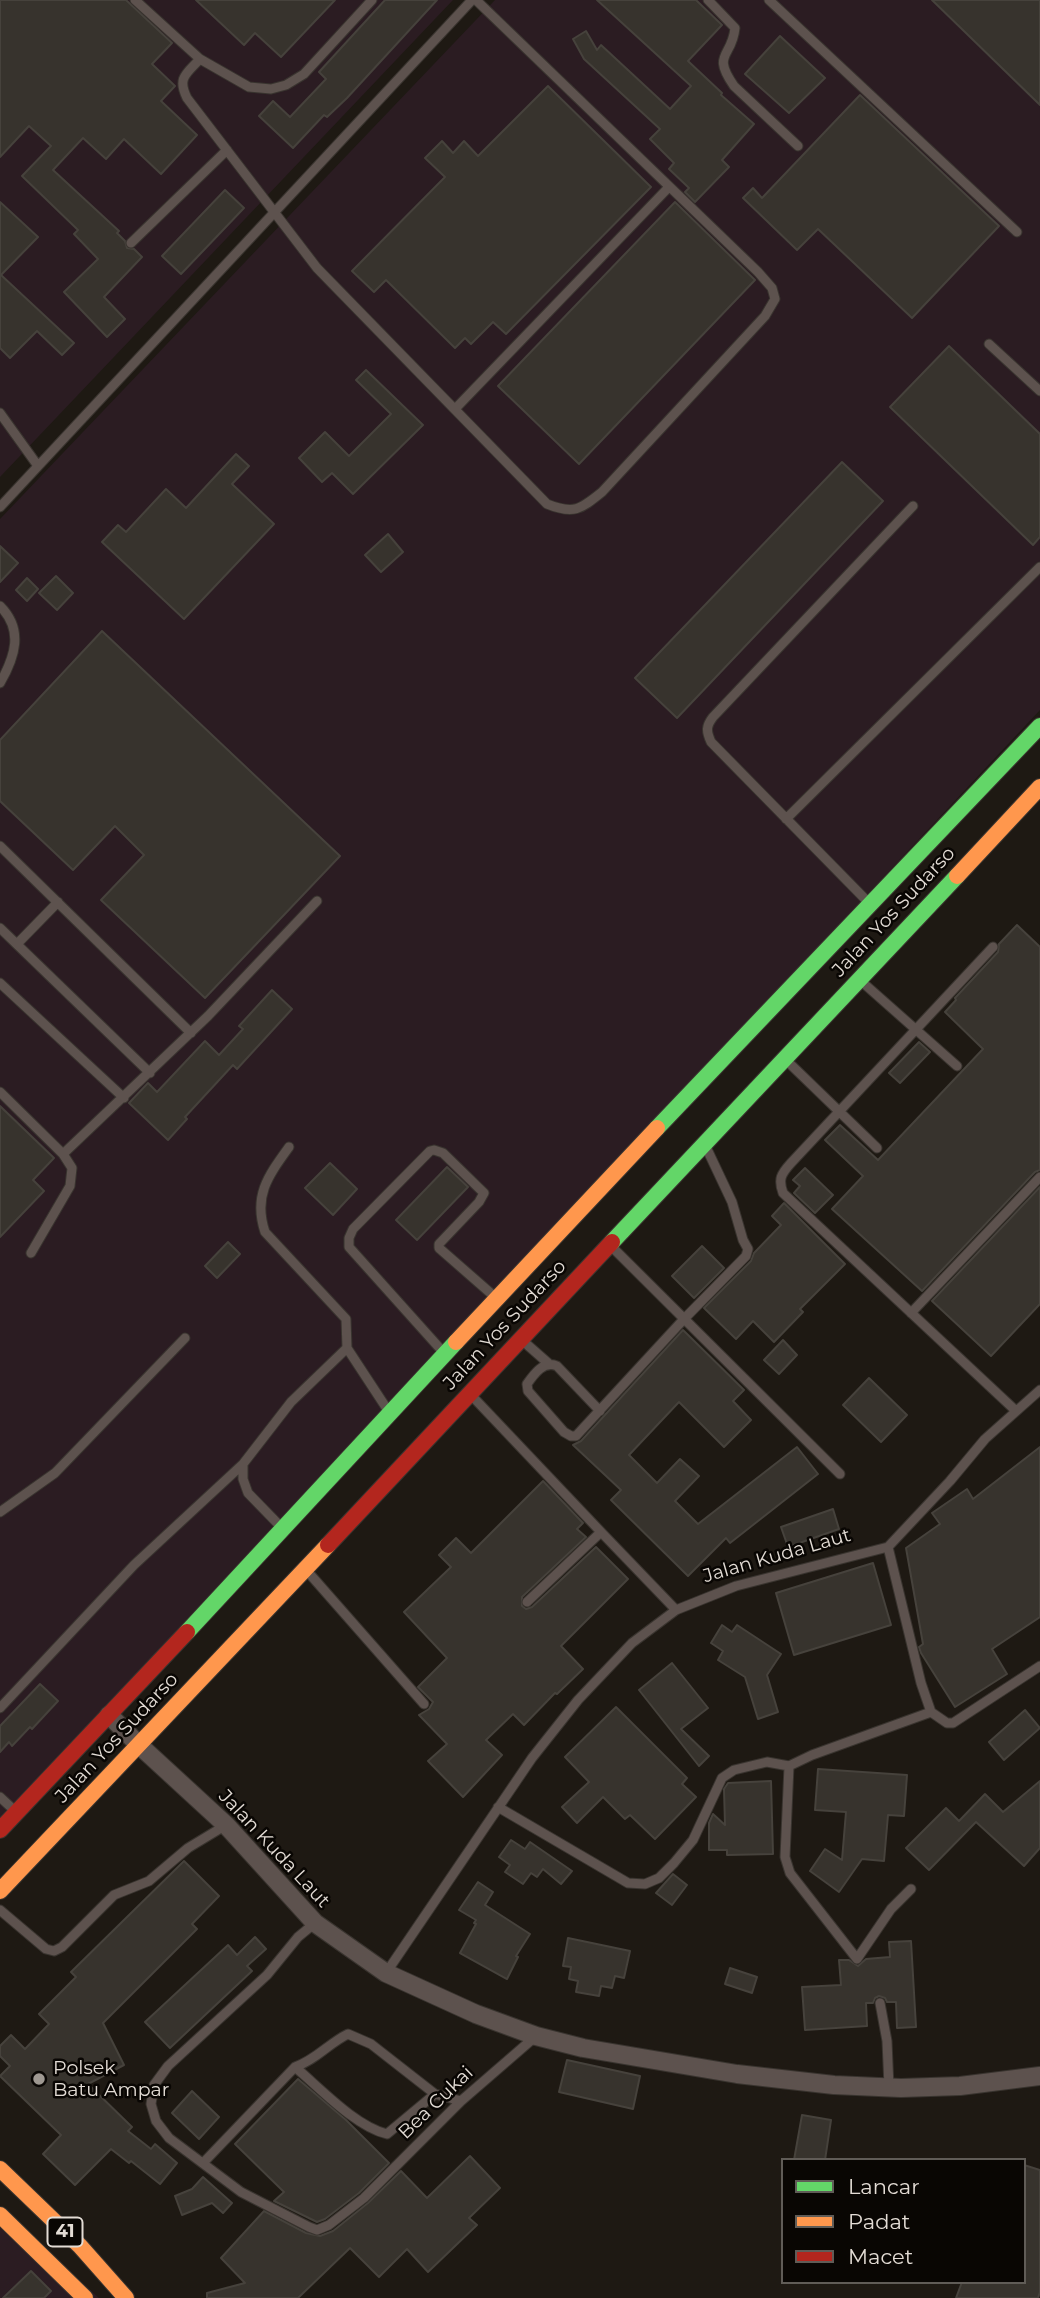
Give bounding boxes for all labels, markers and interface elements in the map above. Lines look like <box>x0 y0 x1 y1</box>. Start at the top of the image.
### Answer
street label: Jalan Yos Sudarso <box>828 842 960 982</box>
street label: Jalan Yos Sudarso <box>439 1255 571 1395</box>
street label: Jalan Kuda Laut <box>700 1524 854 1588</box>
street label: Jalan Yos Sudarso <box>51 1668 183 1808</box>
street label: Jalan Kuda Laut <box>214 1785 334 1913</box>
place label: Polsek Batu Ampar <box>53 2057 169 2101</box>
street label: Bea Cukai <box>394 2062 478 2144</box>
marker: Polsek Batu Ampar <box>31 2071 47 2087</box>
legend <box>781 2158 1026 2284</box>
text: Lancar <box>848 2174 920 2199</box>
text: Padat <box>848 2209 910 2234</box>
road number: 41 <box>48 2218 82 2246</box>
text: Macet <box>848 2244 913 2269</box>

